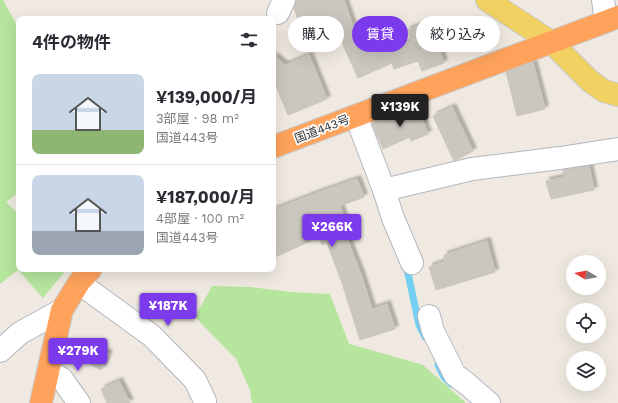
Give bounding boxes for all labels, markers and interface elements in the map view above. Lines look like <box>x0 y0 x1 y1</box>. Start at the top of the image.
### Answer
chip: 購入 <box>288 16 344 52</box>
chip: 賃貸 <box>352 16 408 52</box>
chip: 絞り込み <box>416 16 500 52</box>
icon: filters <box>238 29 260 51</box>
text: 4件の物件 <box>32 32 111 52</box>
text: ¥139,000/月 <box>156 87 257 107</box>
icon: home <box>64 90 112 138</box>
pin: ¥139K <box>372 94 428 128</box>
text: ¥139K <box>381 99 420 114</box>
text: 3部屋 · 98 m² <box>156 111 239 126</box>
street label: 国道443号 <box>293 112 351 146</box>
text: 国道443号 <box>156 130 218 145</box>
text: ¥187,000/月 <box>156 187 255 207</box>
icon: home <box>64 191 112 239</box>
text: 4部屋 · 100 m² <box>156 211 244 226</box>
pin: ¥266K <box>304 214 360 248</box>
text: ¥266K <box>311 219 353 234</box>
text: 国道443号 <box>156 230 218 245</box>
north arrow <box>566 255 606 295</box>
map controls <box>566 255 606 391</box>
pin: ¥187K <box>140 293 196 327</box>
text: ¥187K <box>149 298 187 313</box>
button: locate <box>566 303 606 343</box>
pin: ¥279K <box>50 338 106 372</box>
text: ¥279K <box>57 343 99 358</box>
button: layers <box>566 351 606 391</box>

